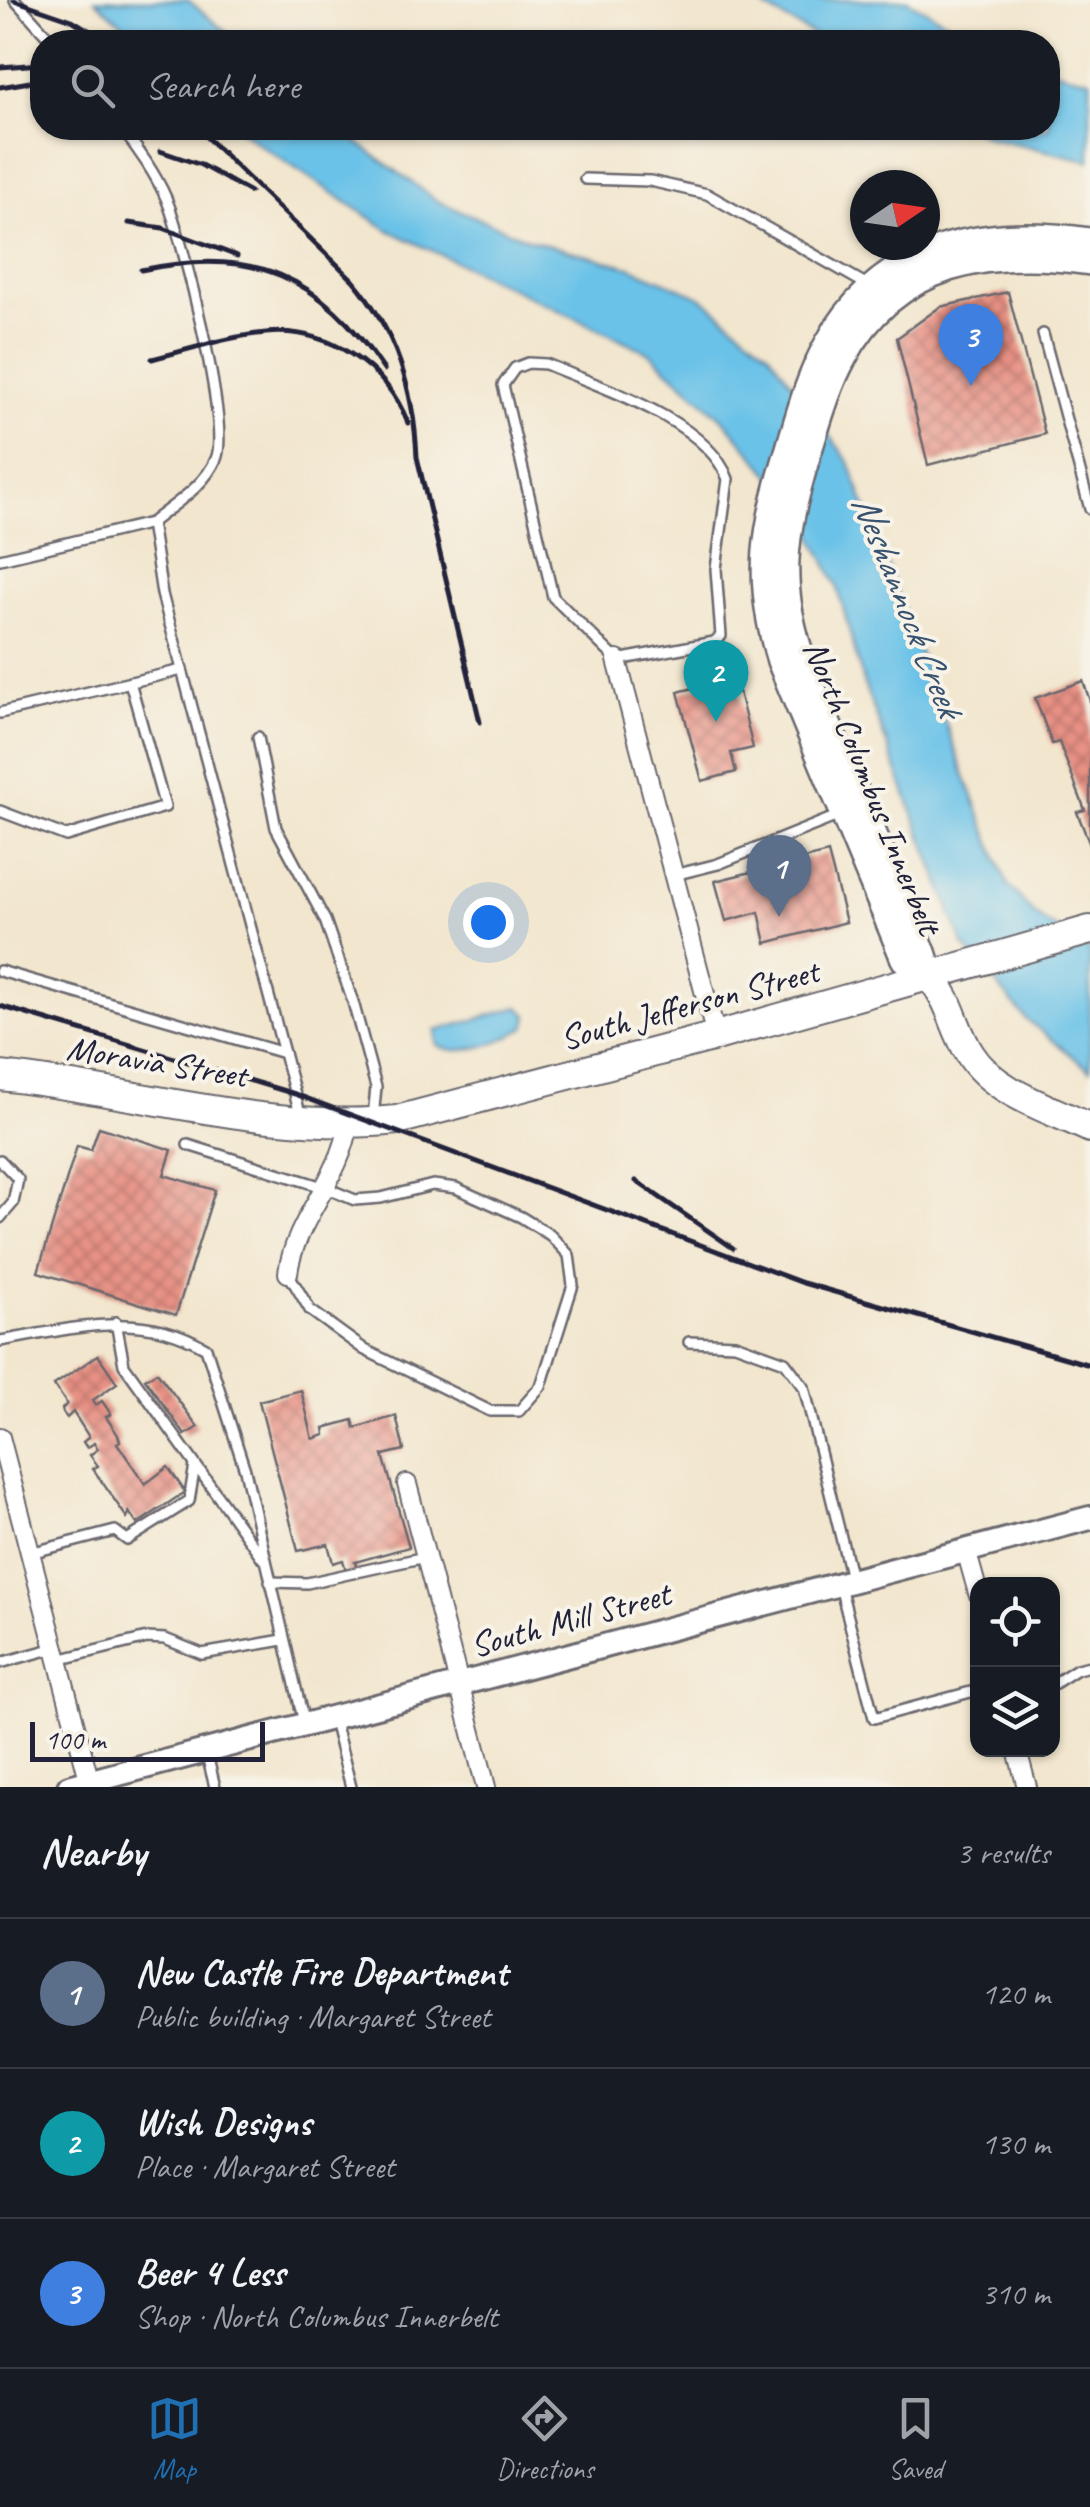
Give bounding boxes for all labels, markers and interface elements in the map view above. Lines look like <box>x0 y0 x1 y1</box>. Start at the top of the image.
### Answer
search box <box>30 30 1060 140</box>
icon: search <box>65 58 120 113</box>
text: Search here <box>145 62 300 109</box>
north arrow <box>850 170 940 260</box>
pin: 3 <box>938 304 1004 386</box>
water label: Neshannock Creek <box>842 487 976 729</box>
street label: North Columbus Innerbelt <box>793 633 953 944</box>
pin: 2 <box>684 640 748 722</box>
pin: 1 <box>746 834 812 917</box>
your location <box>463 897 514 948</box>
street label: South Jefferson Street <box>555 948 826 1061</box>
street label: Moravia Street <box>64 1025 253 1098</box>
street label: South Mill Street <box>465 1570 678 1668</box>
map controls <box>970 1577 1060 1757</box>
button: locate <box>970 1577 1060 1667</box>
button: layers <box>970 1667 1060 1757</box>
scale bar <box>30 1717 265 1762</box>
text: 100 m <box>45 1722 105 1757</box>
text: Nearby <box>40 1826 146 1879</box>
text: 3 results <box>956 1832 1050 1873</box>
text: New Castle Fire Department <box>135 1949 507 1996</box>
text: 1 <box>65 1973 80 2014</box>
text: 120 m <box>981 1973 1050 2014</box>
text: Public building · Margaret Street <box>135 1996 490 2037</box>
text: Wish Designs <box>135 2099 311 2146</box>
text: 2 <box>65 2123 80 2164</box>
text: 130 m <box>981 2123 1050 2164</box>
text: Place · Margaret Street <box>135 2146 395 2187</box>
text: Beer 4 Less <box>135 2249 285 2296</box>
text: 3 <box>65 2273 80 2314</box>
text: 310 m <box>981 2273 1050 2314</box>
text: Shop · North Columbus Innerbelt <box>135 2296 498 2337</box>
tab: Map <box>147 2391 202 2486</box>
tab: Directions <box>496 2391 594 2486</box>
tab: Saved <box>888 2391 943 2486</box>

